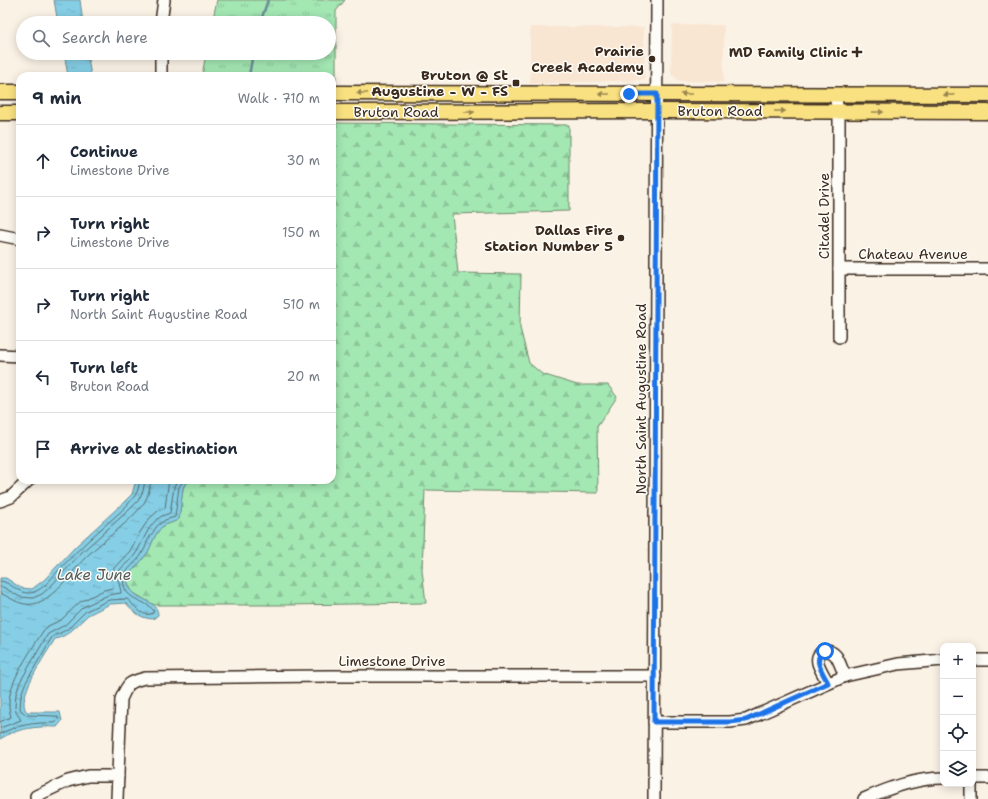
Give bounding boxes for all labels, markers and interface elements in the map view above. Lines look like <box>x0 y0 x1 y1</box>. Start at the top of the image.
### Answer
search box <box>16 16 336 60</box>
icon: search <box>30 27 52 49</box>
text: Search here <box>62 28 148 48</box>
place label: Prairie Creek Academy <box>531 42 644 76</box>
place label: MD Family Clinic <box>729 43 848 61</box>
marker: MD Family Clinic <box>851 46 863 58</box>
marker: Prairie Creek Academy <box>647 54 657 64</box>
place label: Bruton @ St Augustine - W - FS <box>371 66 508 100</box>
marker: Bruton @ St Augustine - W - FS <box>511 78 521 88</box>
route end <box>620 85 638 103</box>
text: 9 min <box>32 87 82 109</box>
text: Walk · 710 m <box>238 90 320 107</box>
one-way arrow <box>355 90 368 96</box>
one-way arrow <box>597 91 610 97</box>
one-way arrow <box>679 91 692 97</box>
one-way arrow <box>942 92 955 98</box>
street label: Bruton Road <box>677 102 763 120</box>
street label: Bruton Road <box>353 103 439 121</box>
one-way arrow <box>774 108 787 114</box>
one-way arrow <box>463 109 476 115</box>
one-way arrow <box>872 109 885 115</box>
text: Continue <box>70 142 138 162</box>
icon: ahead <box>32 150 54 172</box>
text: 30 m <box>286 152 320 169</box>
text: Limestone Drive <box>70 162 170 179</box>
street label: Citadel Drive <box>815 173 833 259</box>
text: Turn right <box>70 214 150 234</box>
place label: Dallas Fire Station Number 5 <box>484 221 613 255</box>
icon: right <box>32 222 54 244</box>
text: 150 m <box>282 224 320 241</box>
marker: Dallas Fire Station Number 5 <box>616 233 626 243</box>
text: Limestone Drive <box>70 234 170 251</box>
street label: Chateau Avenue <box>858 245 968 263</box>
text: Turn right <box>70 286 150 306</box>
icon: right <box>32 294 54 316</box>
text: 510 m <box>283 296 320 313</box>
street label: North Saint Augustine Road <box>632 303 650 495</box>
text: North Saint Augustine Road <box>70 306 247 323</box>
text: Turn left <box>70 358 138 378</box>
icon: left <box>32 366 54 388</box>
text: 20 m <box>287 368 320 385</box>
text: Bruton Road <box>70 378 149 395</box>
icon: arrive <box>32 438 54 460</box>
text: Arrive at destination <box>70 439 238 459</box>
water label: Lake June <box>57 565 131 585</box>
route start <box>816 642 834 660</box>
map controls <box>940 643 976 787</box>
button: + <box>940 643 976 679</box>
street label: Limestone Drive <box>338 652 446 670</box>
button: − <box>940 679 976 715</box>
button: locate <box>940 715 976 751</box>
button: layers <box>940 751 976 787</box>

